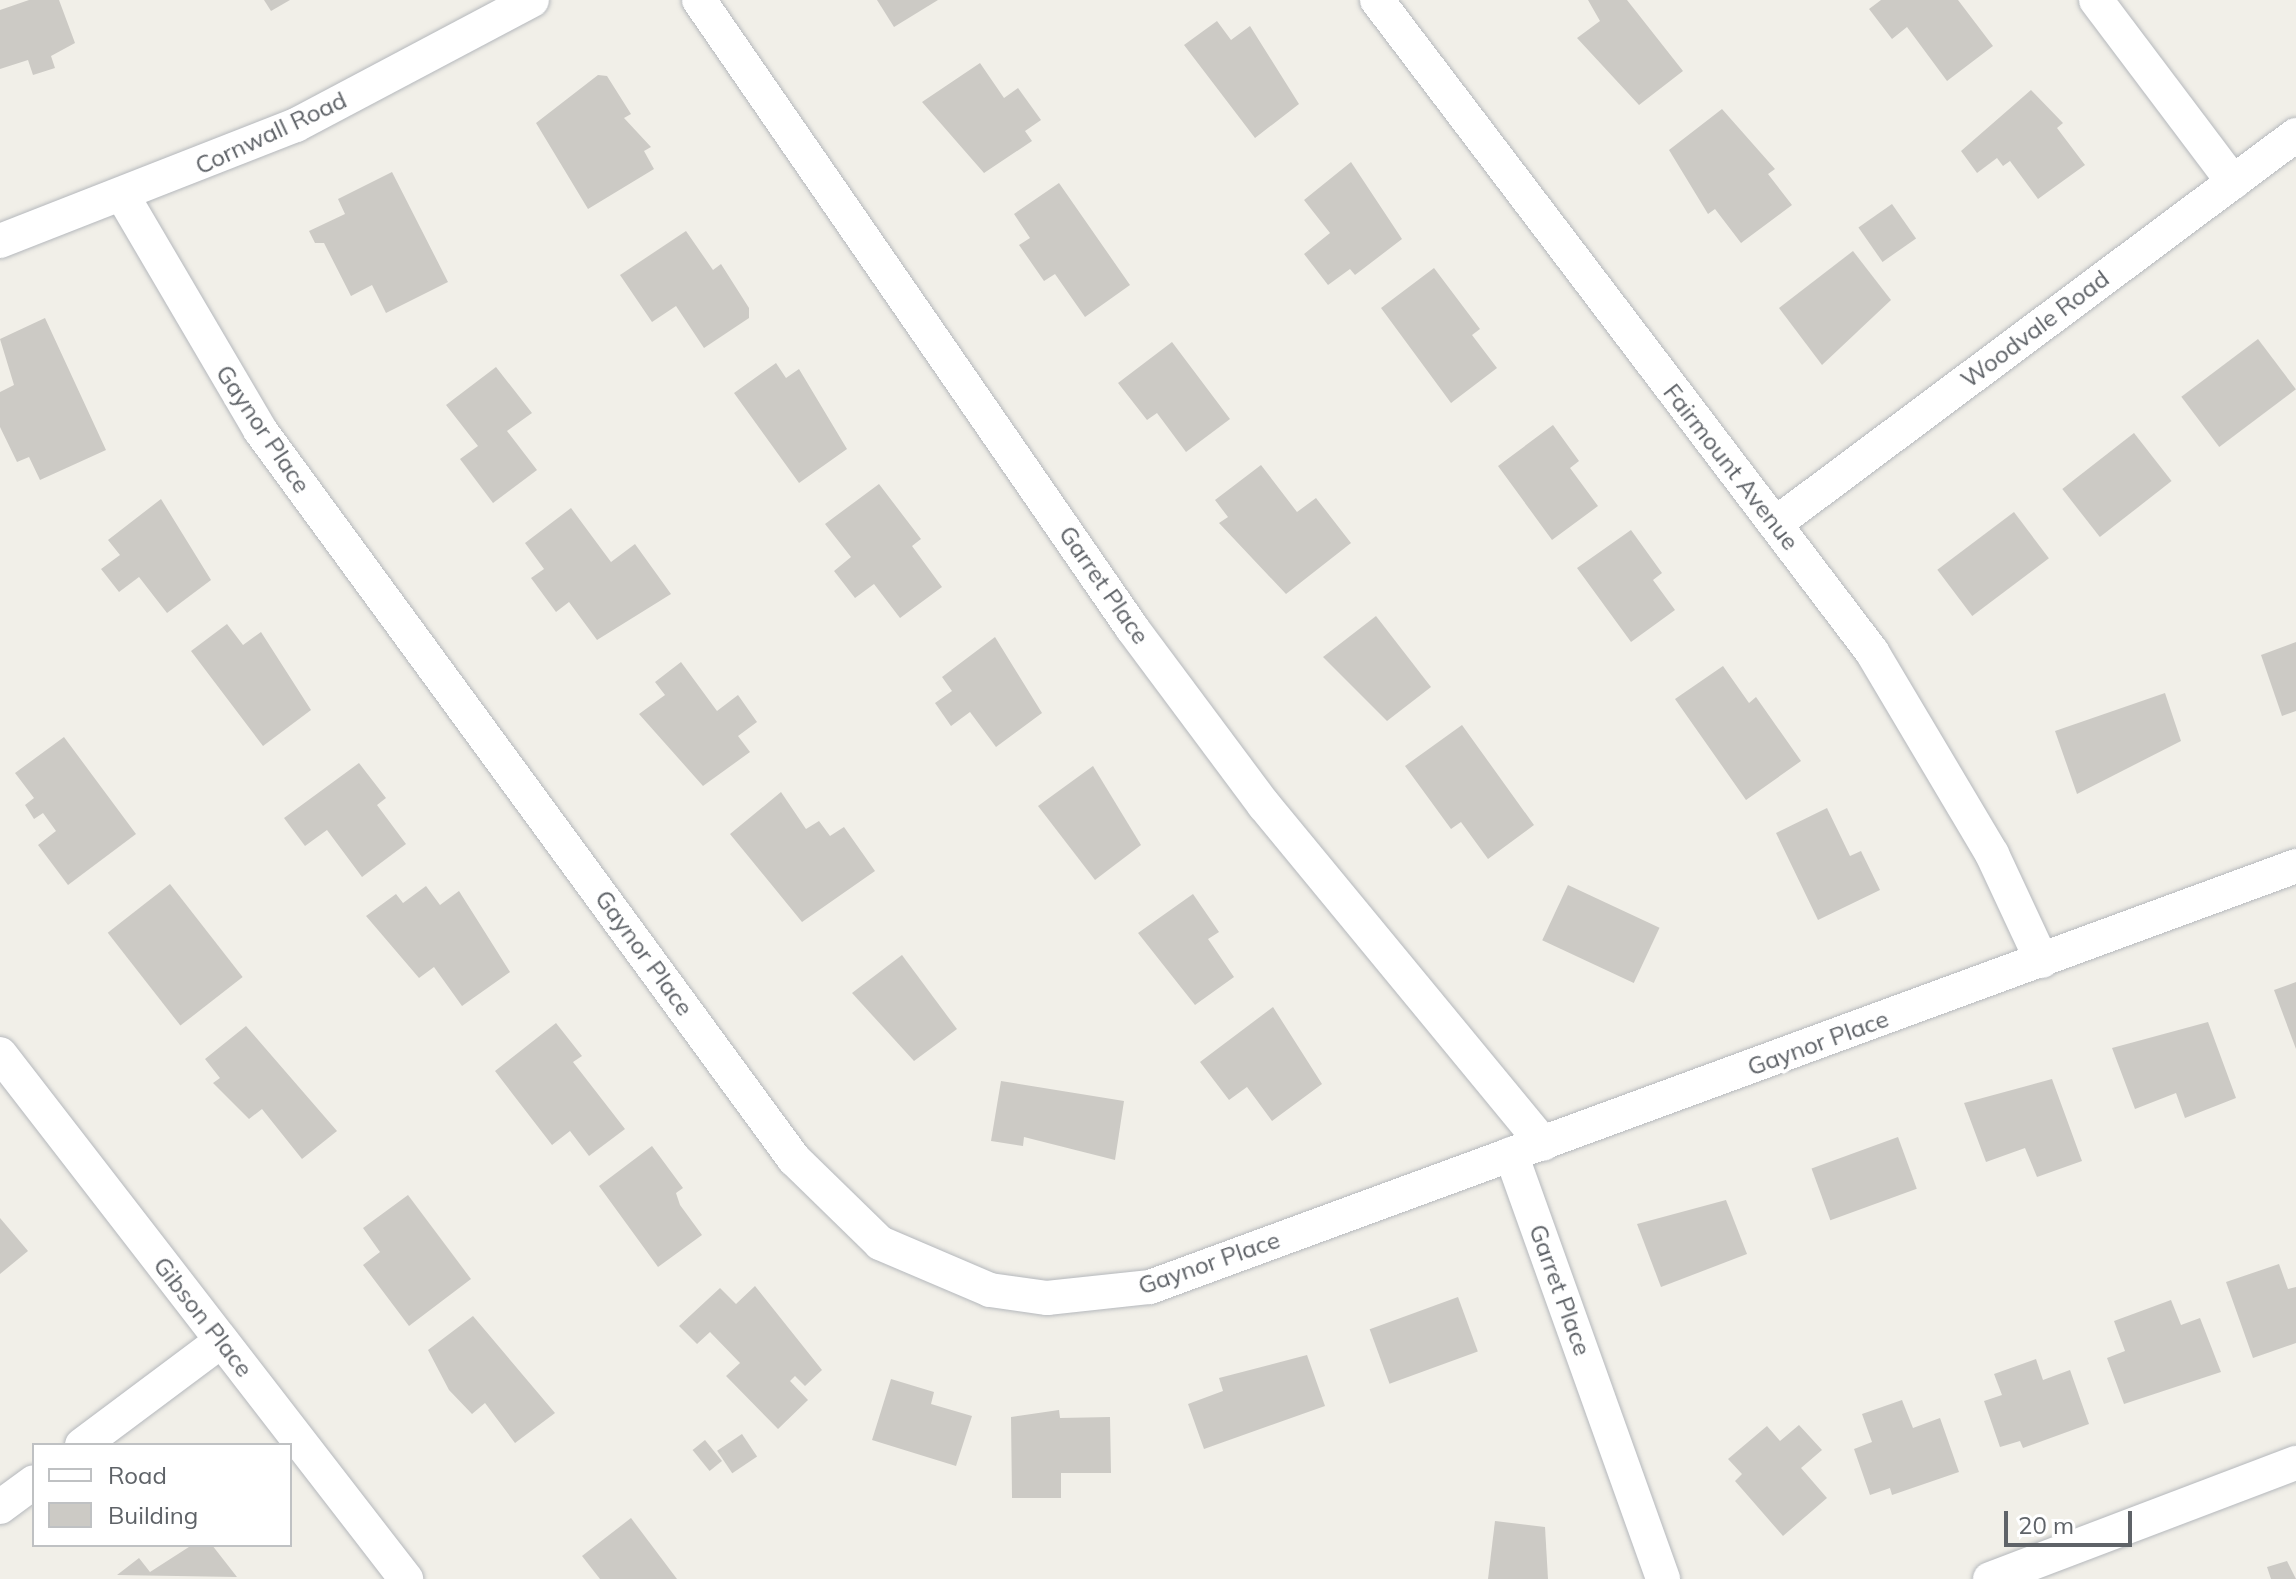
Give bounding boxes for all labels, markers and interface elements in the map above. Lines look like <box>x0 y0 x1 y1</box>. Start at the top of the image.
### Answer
street label: Cornwall Road <box>191 85 351 181</box>
street label: Woodvale Road <box>1955 264 2115 394</box>
street label: Gaynor Place <box>210 360 316 498</box>
street label: Fairmount Avenue <box>1657 378 1805 556</box>
street label: Garret Place <box>1053 520 1155 650</box>
street label: Gaynor Place <box>589 885 699 1021</box>
street label: Gaynor Place <box>1744 1004 1892 1082</box>
street label: Garret Place <box>1523 1221 1597 1359</box>
street label: Gaynor Place <box>1134 1225 1284 1301</box>
street label: Gibson Place <box>147 1251 259 1383</box>
legend <box>32 1443 292 1547</box>
text: Road <box>108 1460 167 1490</box>
scale bar <box>2008 1495 2136 1545</box>
text: Building <box>108 1500 198 1530</box>
text: 20 m <box>2018 1510 2074 1540</box>

